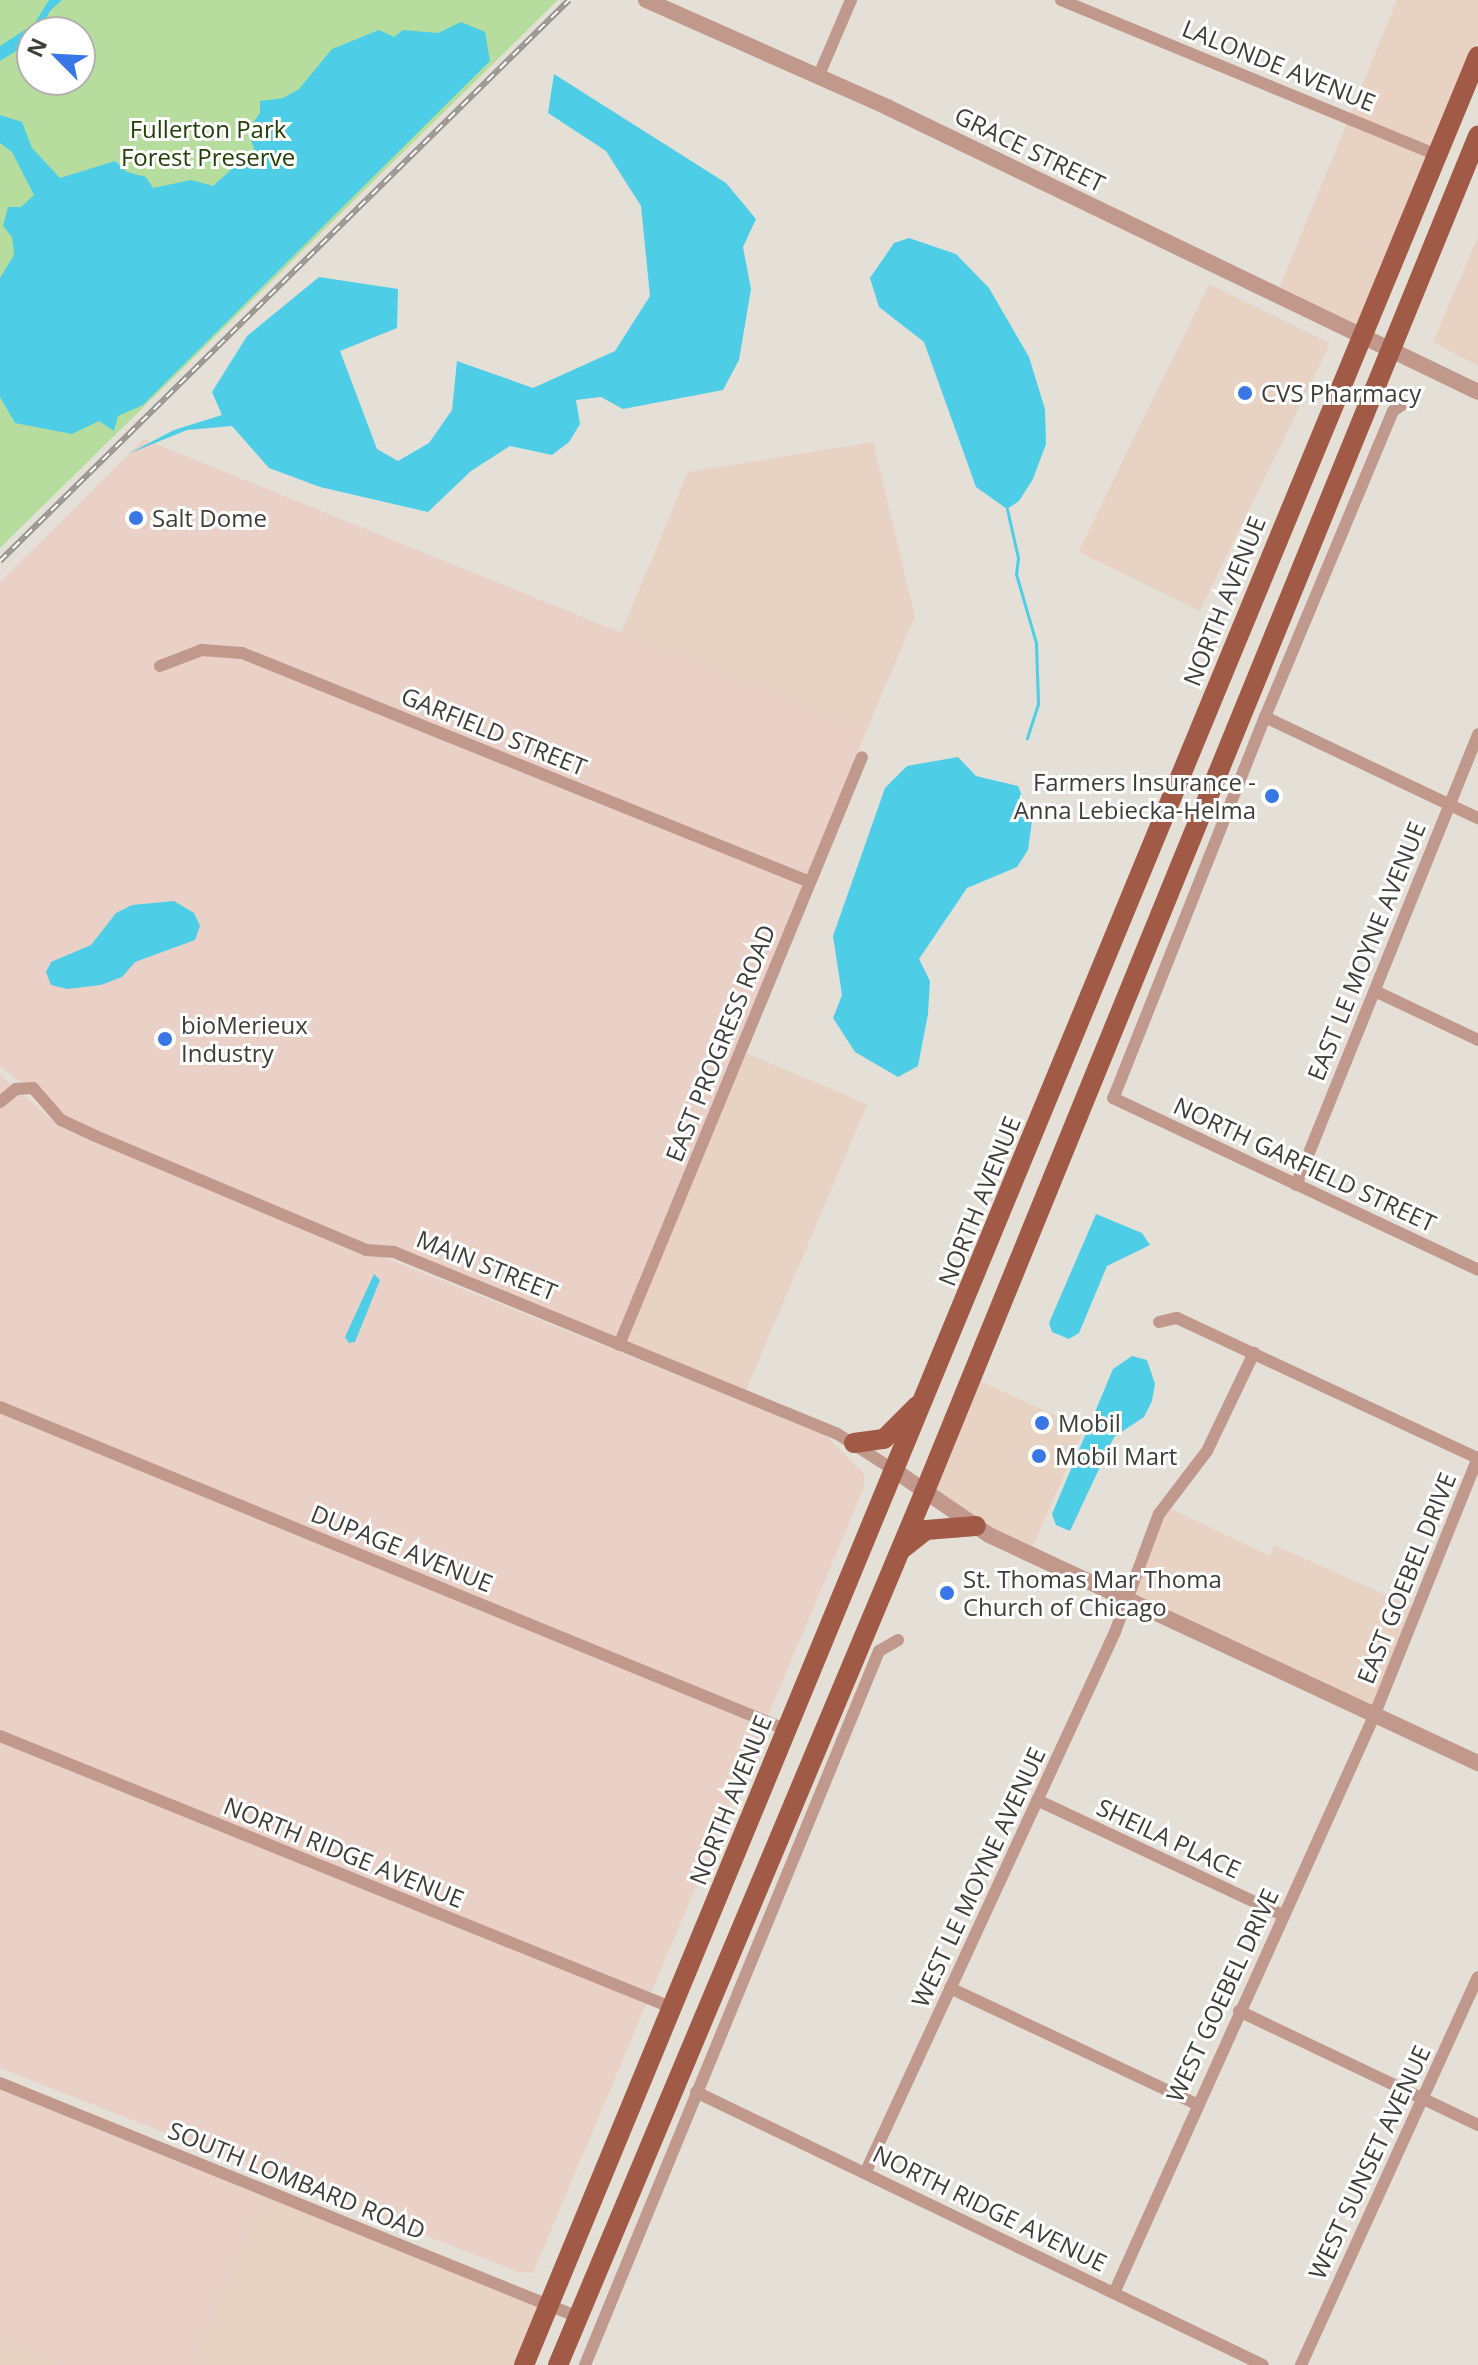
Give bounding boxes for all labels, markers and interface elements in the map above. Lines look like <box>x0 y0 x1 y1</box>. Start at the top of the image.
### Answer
street label: LALONDE AVENUE <box>1178 13 1380 117</box>
north arrow <box>16 16 96 96</box>
text: N <box>19 33 53 61</box>
street label: GRACE STREET <box>950 100 1110 198</box>
park label: Fullerton Park Forest Preserve <box>121 115 295 171</box>
place label: CVS Pharmacy <box>1261 379 1421 407</box>
marker: CVS Pharmacy <box>1236 384 1254 402</box>
place label: Salt Dome <box>152 504 267 532</box>
marker: Salt Dome <box>127 509 145 527</box>
street label: NORTH AVENUE <box>1177 512 1271 690</box>
street label: GARFIELD STREET <box>397 681 591 781</box>
place label: Farmers Insurance - Anna Lebiecka-Helma <box>1014 768 1256 824</box>
marker: Farmers Insurance - Anna Lebiecka-Helma <box>1263 787 1281 805</box>
street label: EAST LE MOYNE AVENUE <box>1301 818 1431 1084</box>
street label: EAST PROGRESS ROAD <box>659 920 781 1166</box>
place label: bioMerieux Industry <box>181 1011 308 1067</box>
marker: bioMerieux Industry <box>156 1030 174 1048</box>
street label: NORTH GARFIELD STREET <box>1169 1091 1441 1237</box>
street label: NORTH AVENUE <box>932 1112 1026 1290</box>
street label: MAIN STREET <box>413 1224 561 1306</box>
place label: Mobil <box>1058 1409 1121 1437</box>
marker: Mobil <box>1033 1414 1051 1432</box>
place label: Mobil Mart <box>1055 1442 1177 1470</box>
marker: Mobil Mart <box>1030 1447 1048 1465</box>
street label: EAST GOEBEL DRIVE <box>1351 1468 1461 1688</box>
street label: DUPAGE AVENUE <box>307 1498 497 1598</box>
place label: St. Thomas Mar Thoma Church of Chicago <box>963 1565 1222 1621</box>
marker: St. Thomas Mar Thoma Church of Chicago <box>938 1584 956 1602</box>
street label: NORTH AVENUE <box>683 1711 777 1889</box>
street label: WEST LE MOYNE AVENUE <box>905 1743 1051 2011</box>
street label: NORTH RIDGE AVENUE <box>220 1791 468 1913</box>
street label: SHEILA PLACE <box>1092 1792 1246 1884</box>
street label: WEST GOEBEL DRIVE <box>1160 1884 1284 2106</box>
street label: WEST SUNSET AVENUE <box>1302 2041 1436 2283</box>
street label: SOUTH LOMBARD ROAD <box>164 2115 430 2245</box>
street label: NORTH RIDGE AVENUE <box>868 2139 1112 2277</box>

